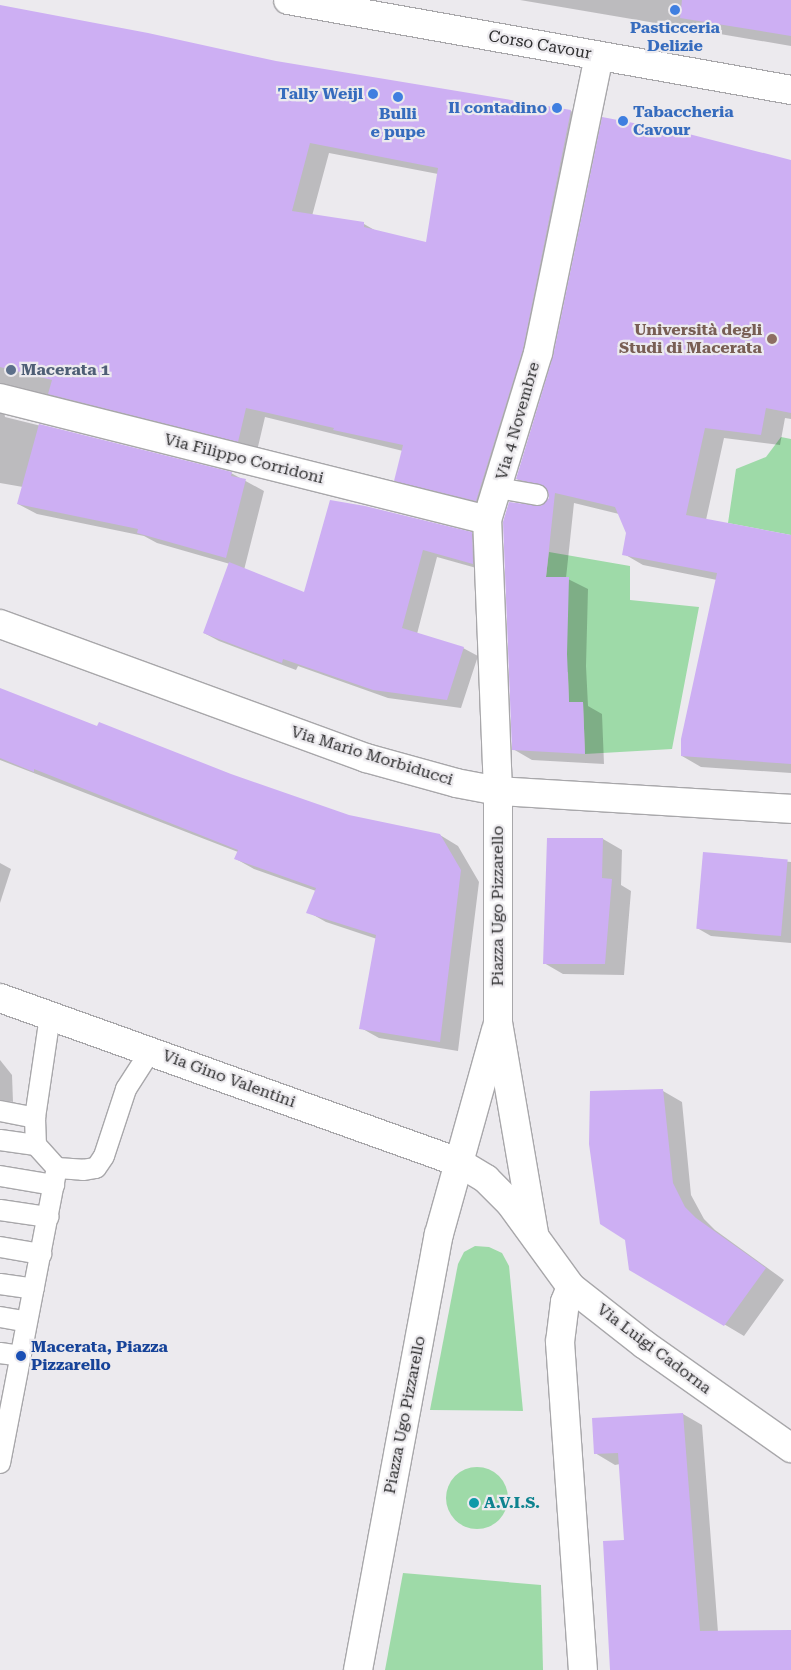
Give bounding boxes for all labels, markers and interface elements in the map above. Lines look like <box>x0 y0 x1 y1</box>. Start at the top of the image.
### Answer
marker: Pasticceria Delizie <box>669 4 681 16</box>
place label: Pasticceria Delizie <box>630 18 720 56</box>
street label: Corso Cavour <box>487 26 593 64</box>
place label: Tally Weijl <box>278 84 363 104</box>
marker: Tally Weijl <box>367 88 379 100</box>
marker: Bulli e pupe <box>392 91 404 103</box>
place label: Il contadino <box>448 98 547 118</box>
marker: Il contadino <box>551 102 563 114</box>
place label: Tabaccheria Cavour <box>633 102 734 140</box>
place label: Bulli e pupe <box>371 104 425 142</box>
marker: Tabaccheria Cavour <box>617 115 629 127</box>
place label: Università degli Studi di Macerata <box>619 320 762 358</box>
marker: Università degli Studi di Macerata <box>766 333 778 345</box>
place label: Macerata 1 <box>21 360 110 380</box>
street label: Via 4 Novembre <box>492 360 544 482</box>
marker: Macerata 1 <box>5 364 17 376</box>
street label: Via Filippo Corridoni <box>162 430 326 488</box>
street label: Via Mario Morbiducci <box>289 722 455 790</box>
street label: Piazza Ugo Pizzarello <box>488 826 508 986</box>
street label: Via Gino Valentini <box>160 1046 298 1112</box>
street label: Via Luigi Cadorna <box>593 1300 715 1398</box>
street label: Piazza Ugo Pizzarello <box>380 1334 430 1496</box>
place label: Macerata, Piazza Pizzarello <box>31 1337 168 1375</box>
marker: Macerata, Piazza Pizzarello <box>15 1350 27 1362</box>
place label: A.V.I.S. <box>484 1493 540 1513</box>
marker: A.V.I.S. <box>468 1497 480 1509</box>

